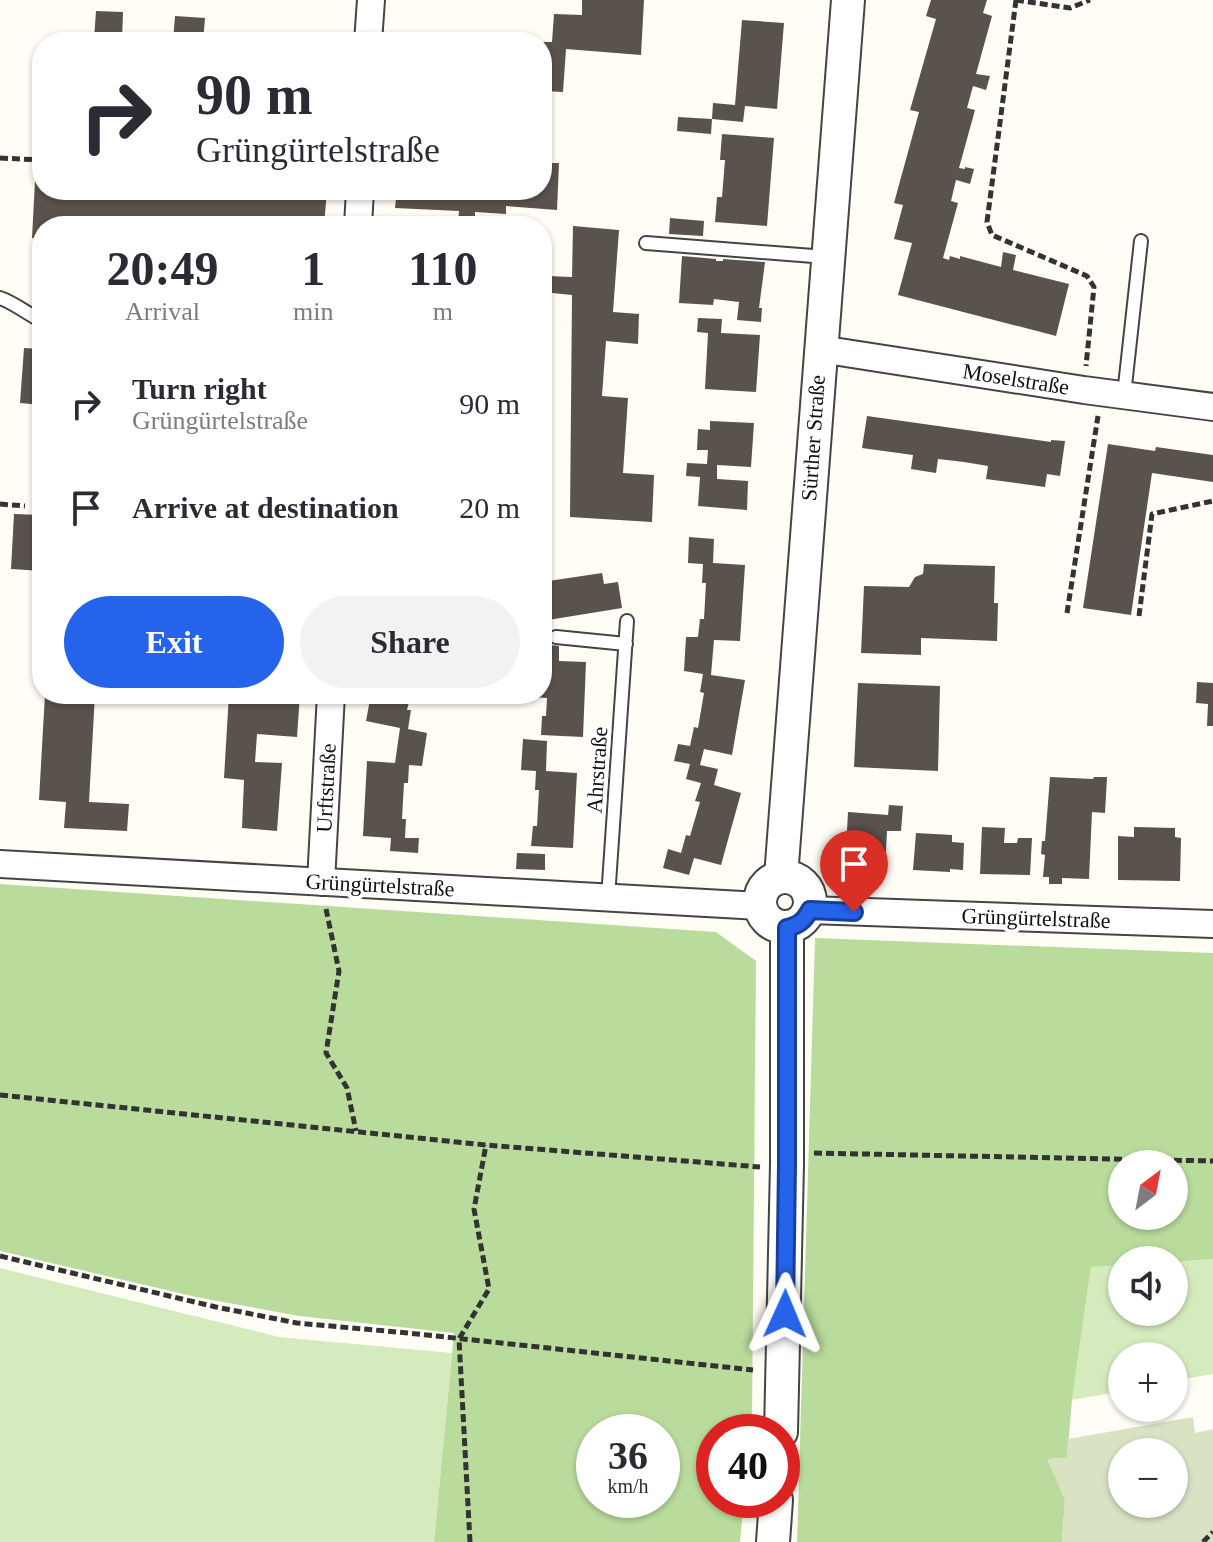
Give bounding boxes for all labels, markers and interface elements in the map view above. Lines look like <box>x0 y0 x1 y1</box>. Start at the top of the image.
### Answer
icon: right <box>64 64 168 168</box>
text: 90 m <box>196 64 313 126</box>
text: Grüngürtelstraße <box>196 130 440 170</box>
text: 20:49 <box>107 242 219 295</box>
text: 1 <box>301 242 325 295</box>
text: 110 <box>408 242 477 295</box>
text: Arrival <box>125 297 200 326</box>
text: min <box>293 297 334 326</box>
text: m <box>433 297 453 326</box>
street label: Moselstraße <box>961 358 1071 400</box>
text: Turn right <box>132 372 267 405</box>
street label: Sürther Straße <box>796 374 830 502</box>
icon: right <box>64 382 108 426</box>
text: 90 m <box>459 387 520 420</box>
text: Grüngürtelstraße <box>132 406 308 435</box>
icon: arrive <box>64 486 108 530</box>
text: Arrive at destination <box>132 491 399 524</box>
text: 20 m <box>459 491 520 524</box>
button: Exit <box>64 596 284 688</box>
button: Share <box>300 596 520 688</box>
street label: Ahrstraße <box>582 726 612 814</box>
street label: Urftstraße <box>311 743 341 833</box>
pin <box>820 830 888 912</box>
icon: arrive <box>832 842 876 886</box>
street label: Grüngürtelstraße <box>305 869 455 901</box>
street label: Grüngürtelstraße <box>961 903 1111 933</box>
north arrow <box>1108 1150 1188 1230</box>
map controls <box>1108 1150 1188 1518</box>
button: sound <box>1108 1246 1188 1326</box>
position arrow <box>743 1272 827 1356</box>
button: + <box>1108 1342 1188 1422</box>
speed limit sign: 40 <box>696 1414 800 1518</box>
text: 36 <box>608 1433 648 1478</box>
button: − <box>1108 1438 1188 1518</box>
text: km/h <box>607 1475 649 1497</box>

